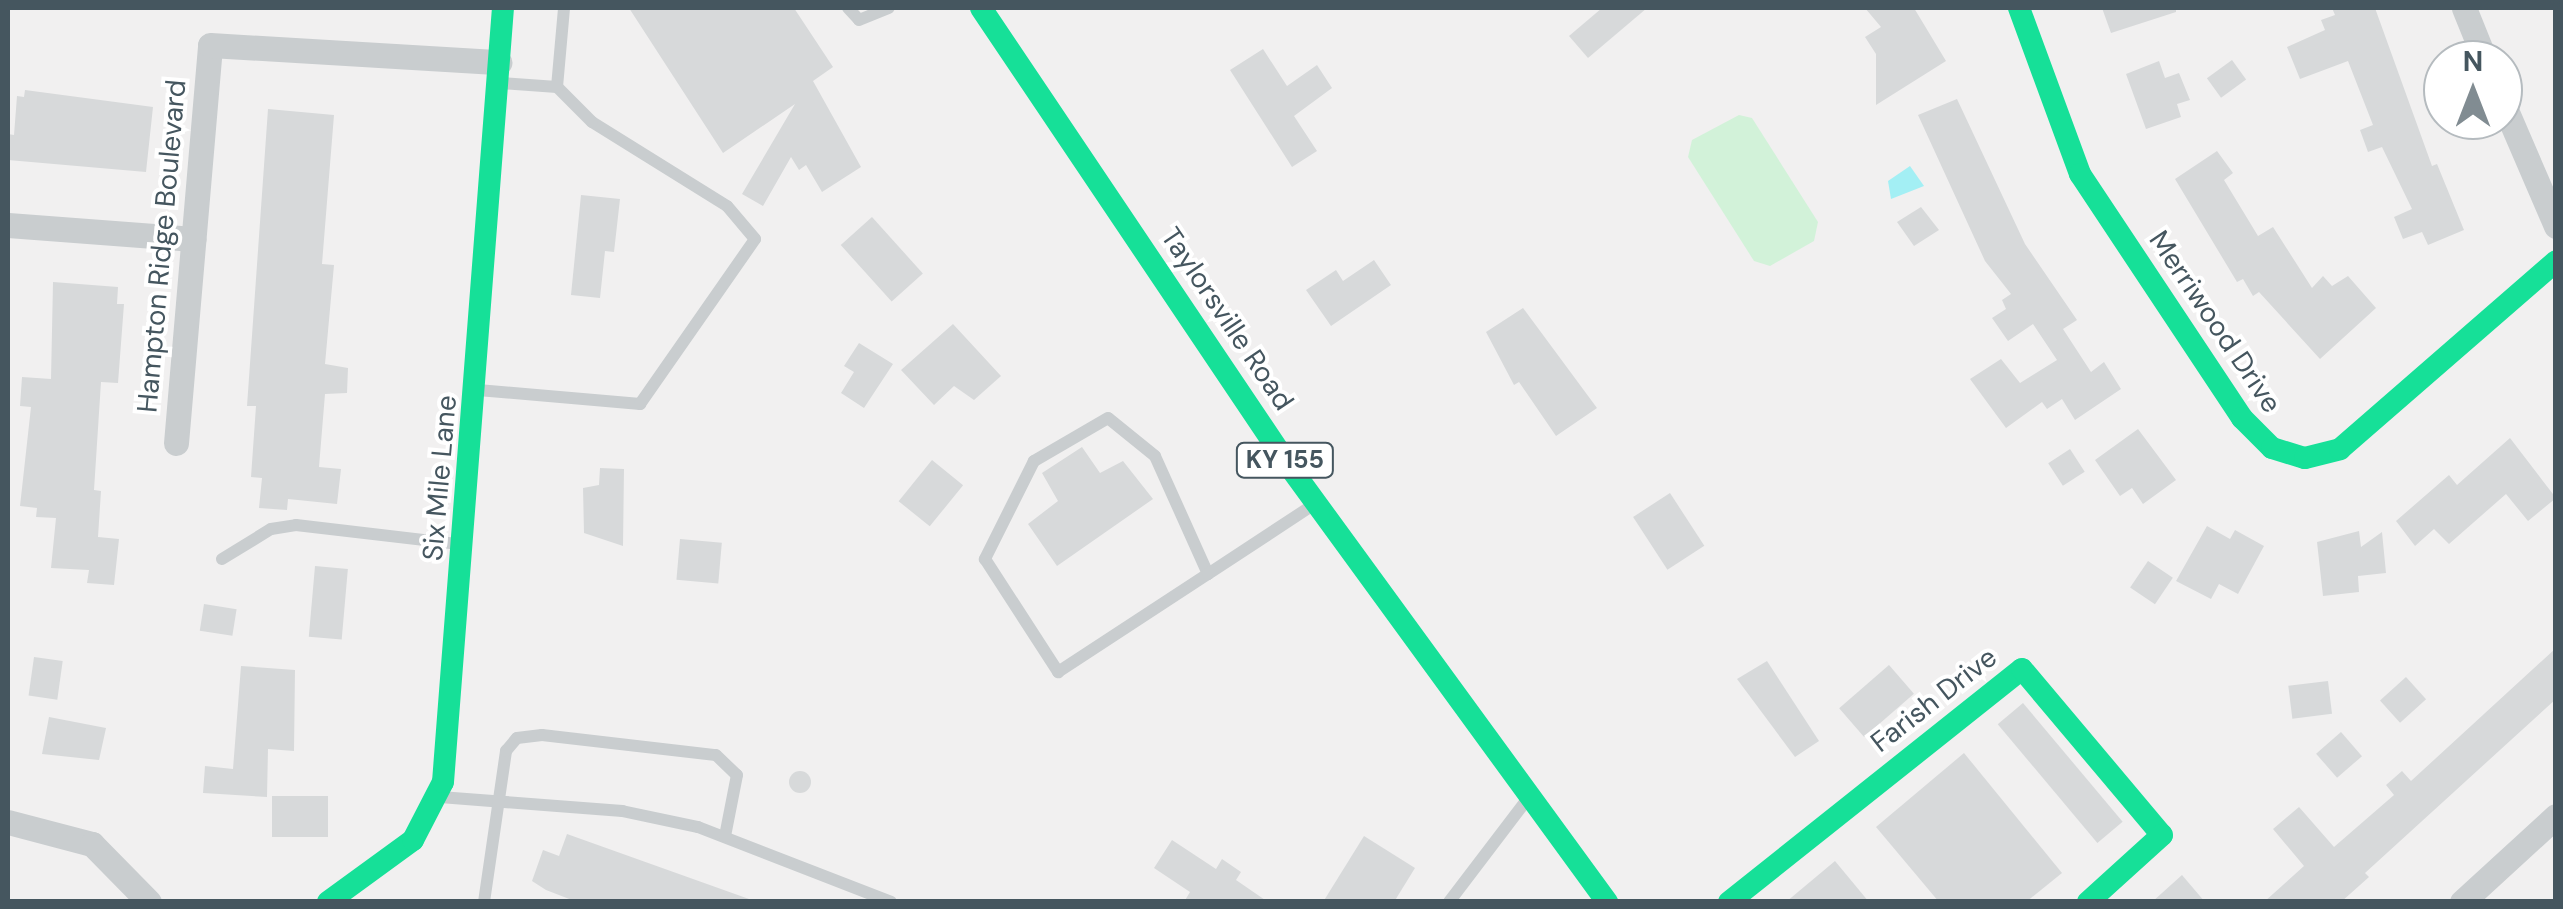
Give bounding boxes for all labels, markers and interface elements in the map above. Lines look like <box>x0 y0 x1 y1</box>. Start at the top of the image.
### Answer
north arrow <box>2423 40 2523 140</box>
text: N <box>2463 43 2483 80</box>
street label: Hampton Ridge Boulevard <box>131 78 193 414</box>
street label: Taylorsville Road <box>1154 221 1300 417</box>
street label: Merriwood Drive <box>2142 225 2288 419</box>
street label: Six Mile Lane <box>416 394 464 562</box>
road number: KY 155 <box>1235 440 1335 480</box>
street label: Farish Drive <box>1864 641 2004 759</box>

